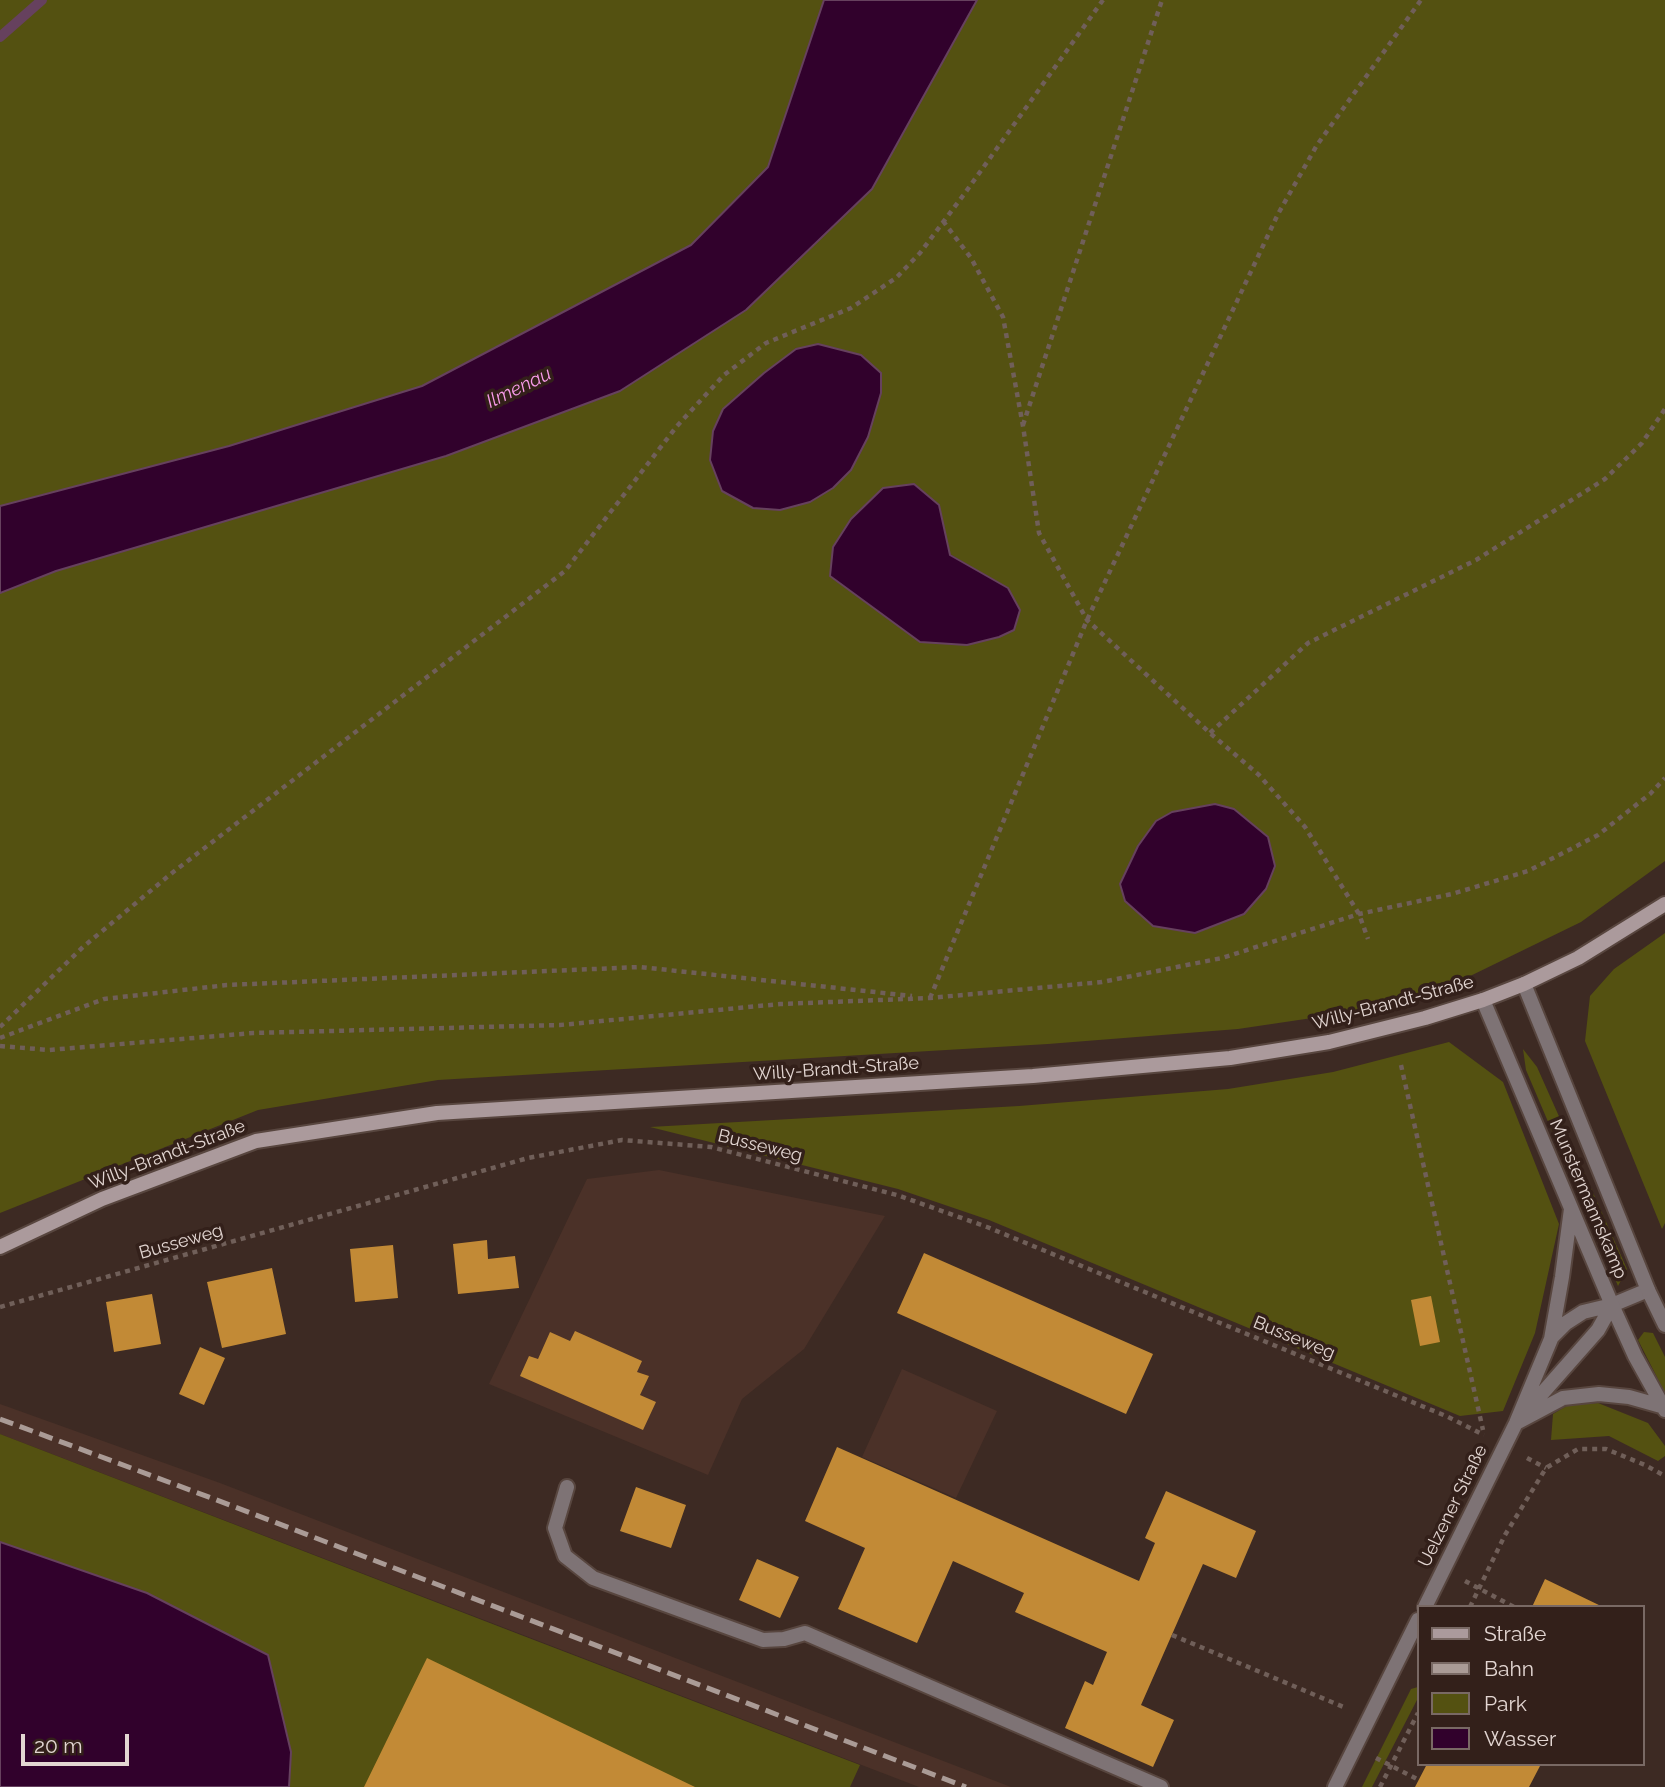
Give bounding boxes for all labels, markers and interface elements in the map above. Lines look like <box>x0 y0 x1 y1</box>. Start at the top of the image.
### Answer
water label: Ilmenau <box>483 363 555 413</box>
street label: Willy-Brandt-Straße <box>1310 971 1476 1035</box>
street label: Willy-Brandt-Straße <box>752 1052 920 1086</box>
street label: Willy-Brandt-Straße <box>86 1115 248 1195</box>
street label: Munstermannskamp <box>1545 1116 1631 1282</box>
street label: Busseweg <box>715 1125 805 1167</box>
street label: Busseweg <box>137 1220 225 1264</box>
street label: Busseweg <box>1250 1312 1338 1364</box>
street label: Uelzener Straße <box>1414 1441 1492 1571</box>
legend <box>1416 1605 1644 1766</box>
text: Straße <box>1484 1621 1546 1646</box>
text: Bahn <box>1484 1656 1534 1681</box>
text: Park <box>1484 1691 1527 1716</box>
scale bar <box>24 1720 133 1764</box>
text: Wasser <box>1484 1726 1556 1751</box>
text: 20 m <box>34 1733 82 1758</box>

